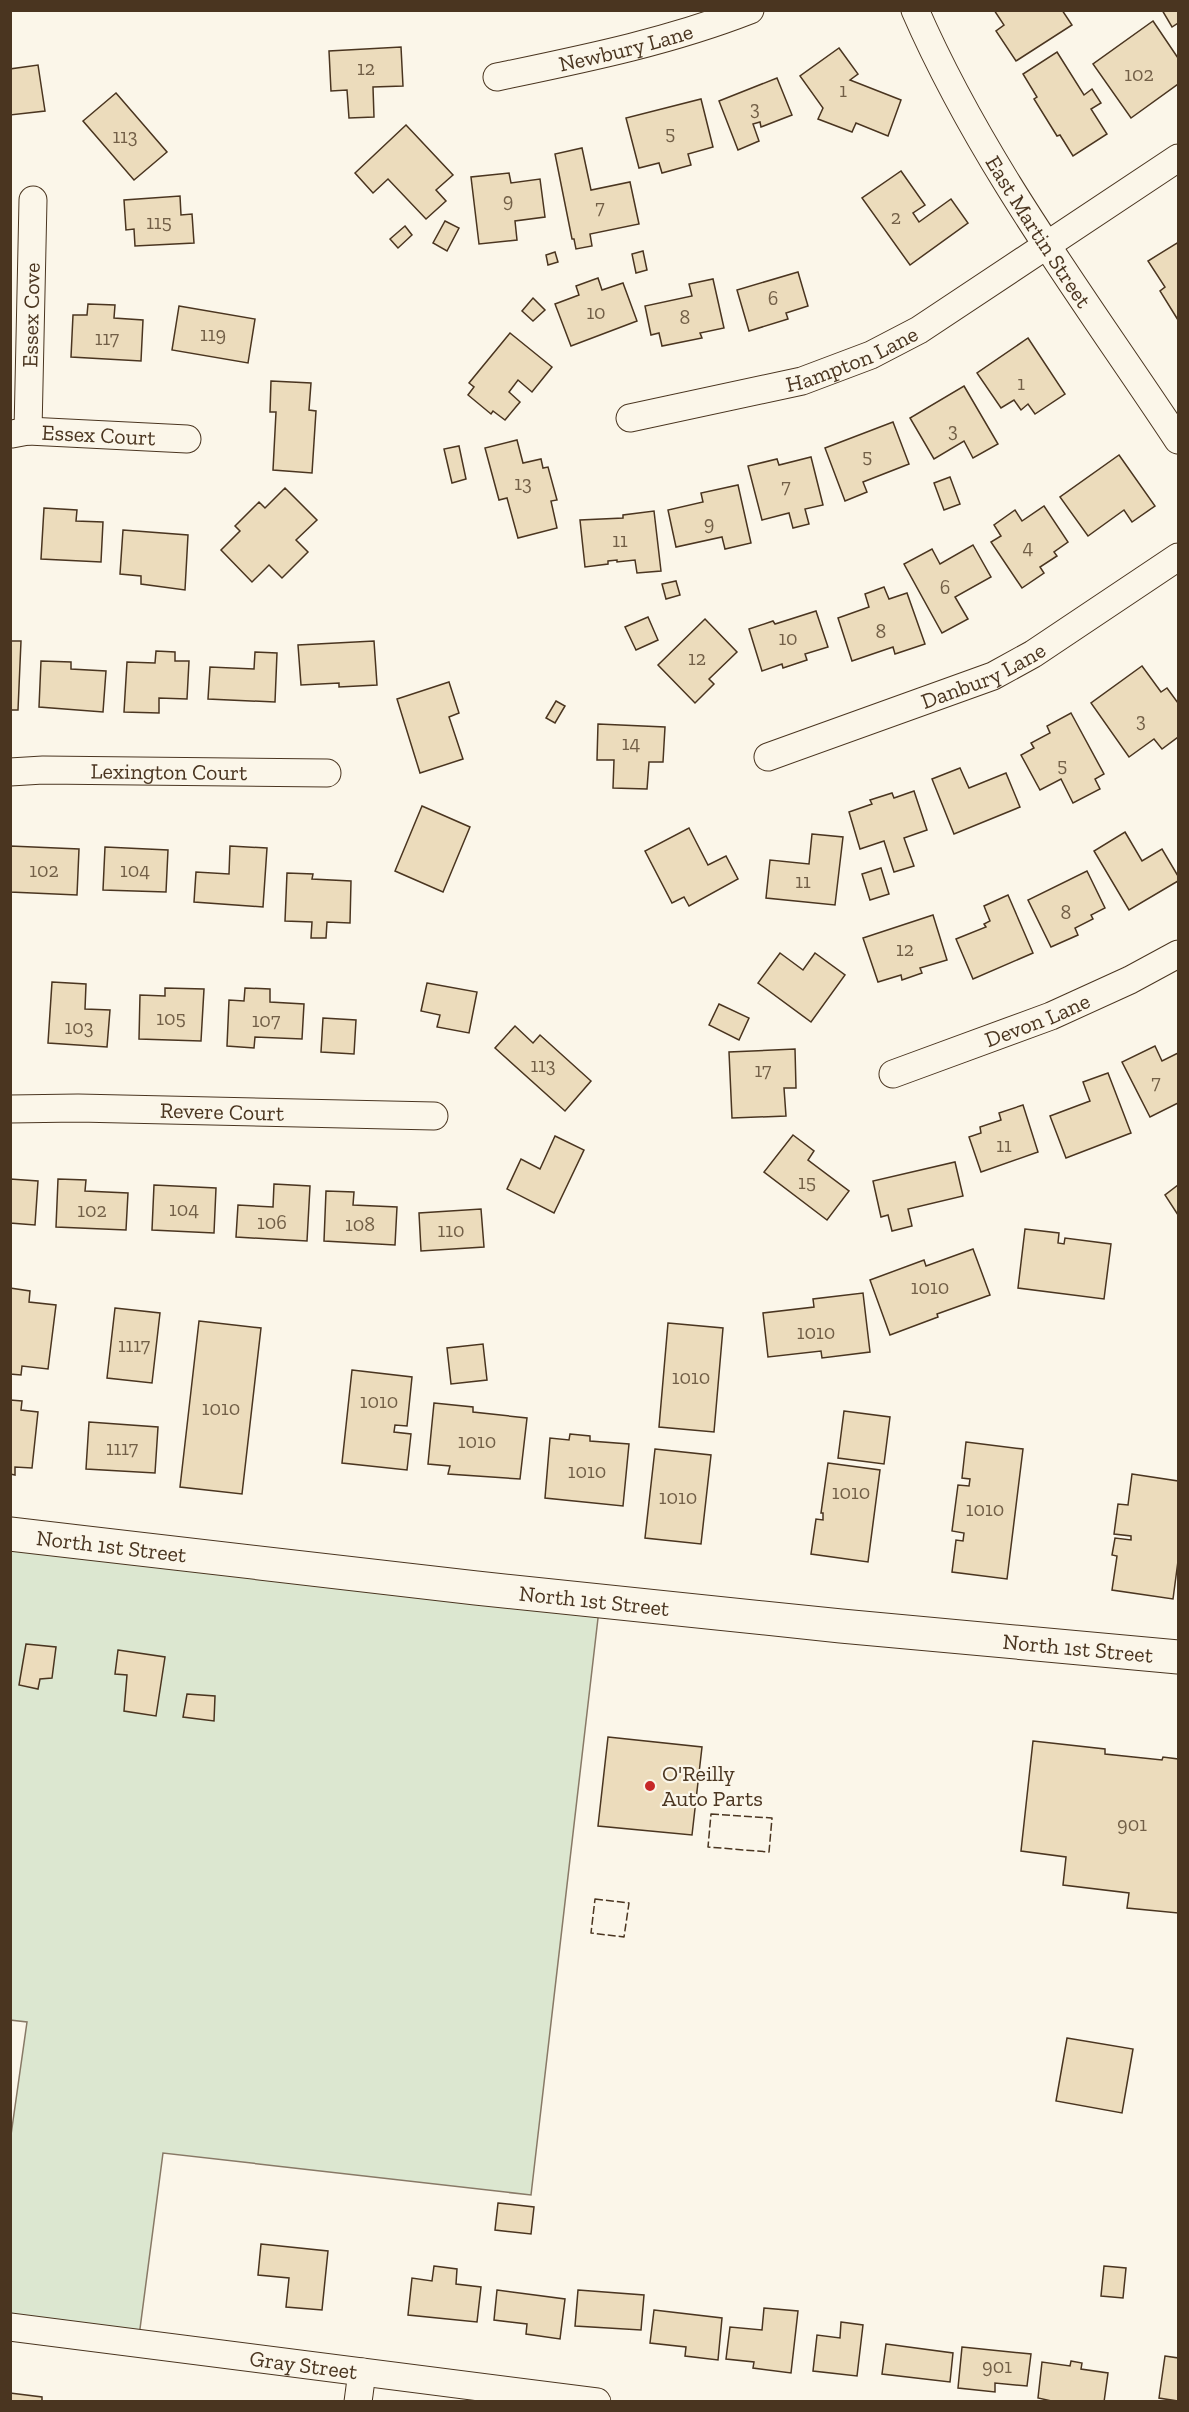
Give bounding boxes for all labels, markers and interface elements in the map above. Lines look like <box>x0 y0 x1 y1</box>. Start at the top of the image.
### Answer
street label: Newbury Lane <box>556 17 696 77</box>
house number: 12 <box>357 56 375 80</box>
house number: 102 <box>1124 62 1154 86</box>
house number: 1 <box>839 78 847 102</box>
house number: 3 <box>750 96 760 120</box>
house number: 5 <box>665 121 675 145</box>
house number: 113 <box>112 124 138 148</box>
street label: East Martin Street <box>980 151 1098 313</box>
house number: 9 <box>503 188 513 212</box>
house number: 7 <box>595 195 605 219</box>
house number: 2 <box>891 205 901 229</box>
house number: 115 <box>146 210 172 234</box>
street label: Essex Cove <box>16 262 45 368</box>
house number: 6 <box>768 286 778 310</box>
house number: 10 <box>586 300 606 324</box>
house number: 8 <box>680 305 690 329</box>
street label: Hampton Lane <box>783 320 922 398</box>
house number: 119 <box>200 322 226 346</box>
house number: 117 <box>95 326 120 350</box>
house number: 1 <box>1017 371 1025 395</box>
street label: Essex Court <box>41 418 157 451</box>
house number: 3 <box>948 418 958 442</box>
house number: 5 <box>862 444 872 468</box>
house number: 13 <box>514 471 532 495</box>
house number: 7 <box>781 474 791 498</box>
house number: 9 <box>704 511 714 535</box>
house number: 11 <box>612 528 628 552</box>
house number: 4 <box>1023 535 1034 559</box>
house number: 6 <box>940 575 950 599</box>
house number: 8 <box>876 619 886 643</box>
house number: 10 <box>778 626 798 650</box>
street label: Danbury Lane <box>917 636 1050 714</box>
house number: 12 <box>688 646 706 670</box>
house number: 3 <box>1136 708 1146 732</box>
house number: 14 <box>622 731 640 755</box>
house number: 5 <box>1057 753 1067 777</box>
street label: Lexington Court <box>90 757 248 786</box>
house number: 102 <box>29 858 59 882</box>
house number: 104 <box>120 858 150 882</box>
house number: 11 <box>795 869 811 893</box>
house number: 8 <box>1061 900 1071 924</box>
house number: 12 <box>896 937 914 961</box>
street label: Devon Lane <box>981 987 1094 1053</box>
house number: 105 <box>156 1006 186 1030</box>
house number: 107 <box>252 1008 281 1032</box>
house number: 103 <box>65 1015 94 1039</box>
house number: 113 <box>530 1053 556 1077</box>
house number: 17 <box>755 1058 772 1082</box>
house number: 7 <box>1151 1070 1161 1094</box>
street label: Revere Court <box>160 1096 285 1126</box>
house number: 11 <box>996 1133 1012 1157</box>
house number: 15 <box>798 1170 816 1194</box>
house number: 104 <box>169 1197 199 1221</box>
house number: 102 <box>77 1198 107 1222</box>
house number: 106 <box>257 1210 287 1234</box>
house number: 108 <box>345 1212 375 1236</box>
house number: 110 <box>438 1218 464 1242</box>
house number: 1010 <box>911 1275 949 1299</box>
house number: 1010 <box>797 1320 835 1344</box>
house number: 1117 <box>118 1333 151 1357</box>
house number: 1010 <box>672 1365 710 1389</box>
house number: 1010 <box>360 1389 398 1413</box>
house number: 1010 <box>202 1396 240 1420</box>
house number: 1010 <box>458 1429 496 1453</box>
house number: 1117 <box>106 1436 139 1460</box>
house number: 1010 <box>568 1459 606 1483</box>
house number: 1010 <box>832 1480 870 1504</box>
house number: 1010 <box>659 1485 697 1509</box>
house number: 1010 <box>966 1497 1004 1521</box>
street label: North 1st Street <box>35 1524 189 1568</box>
street label: North 1st Street <box>518 1579 672 1622</box>
street label: North 1st Street <box>1002 1627 1155 1668</box>
place label: O'Reilly Auto Parts <box>662 1760 763 1812</box>
marker: O'Reilly Auto Parts <box>643 1779 657 1793</box>
house number: 901 <box>1117 1812 1147 1836</box>
street label: Gray Street <box>248 2344 360 2385</box>
house number: 901 <box>982 2354 1012 2378</box>

